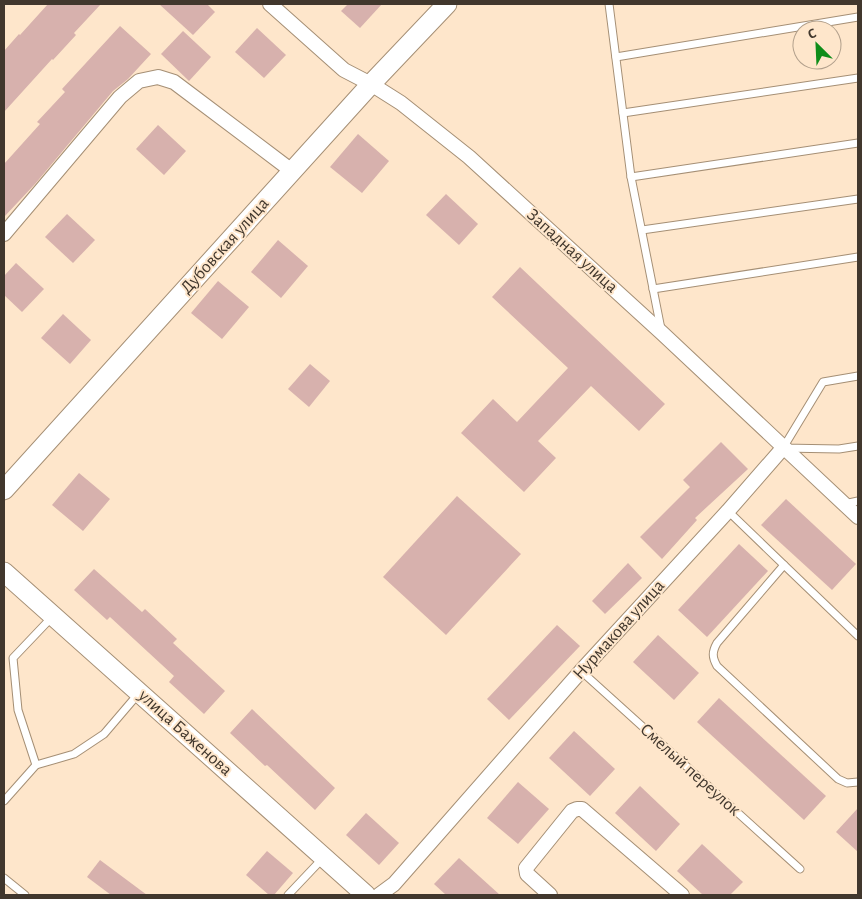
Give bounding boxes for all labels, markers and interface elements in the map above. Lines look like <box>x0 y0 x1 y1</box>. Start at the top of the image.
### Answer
north arrow <box>792 20 842 70</box>
text: С <box>806 26 819 42</box>
street label: Дубовская улица <box>177 194 273 297</box>
street label: Западная улица <box>523 206 621 296</box>
street label: Нурмакова улица <box>570 577 668 683</box>
street label: улица Баженова <box>134 686 235 779</box>
street label: Смелый переулок <box>636 720 744 820</box>

